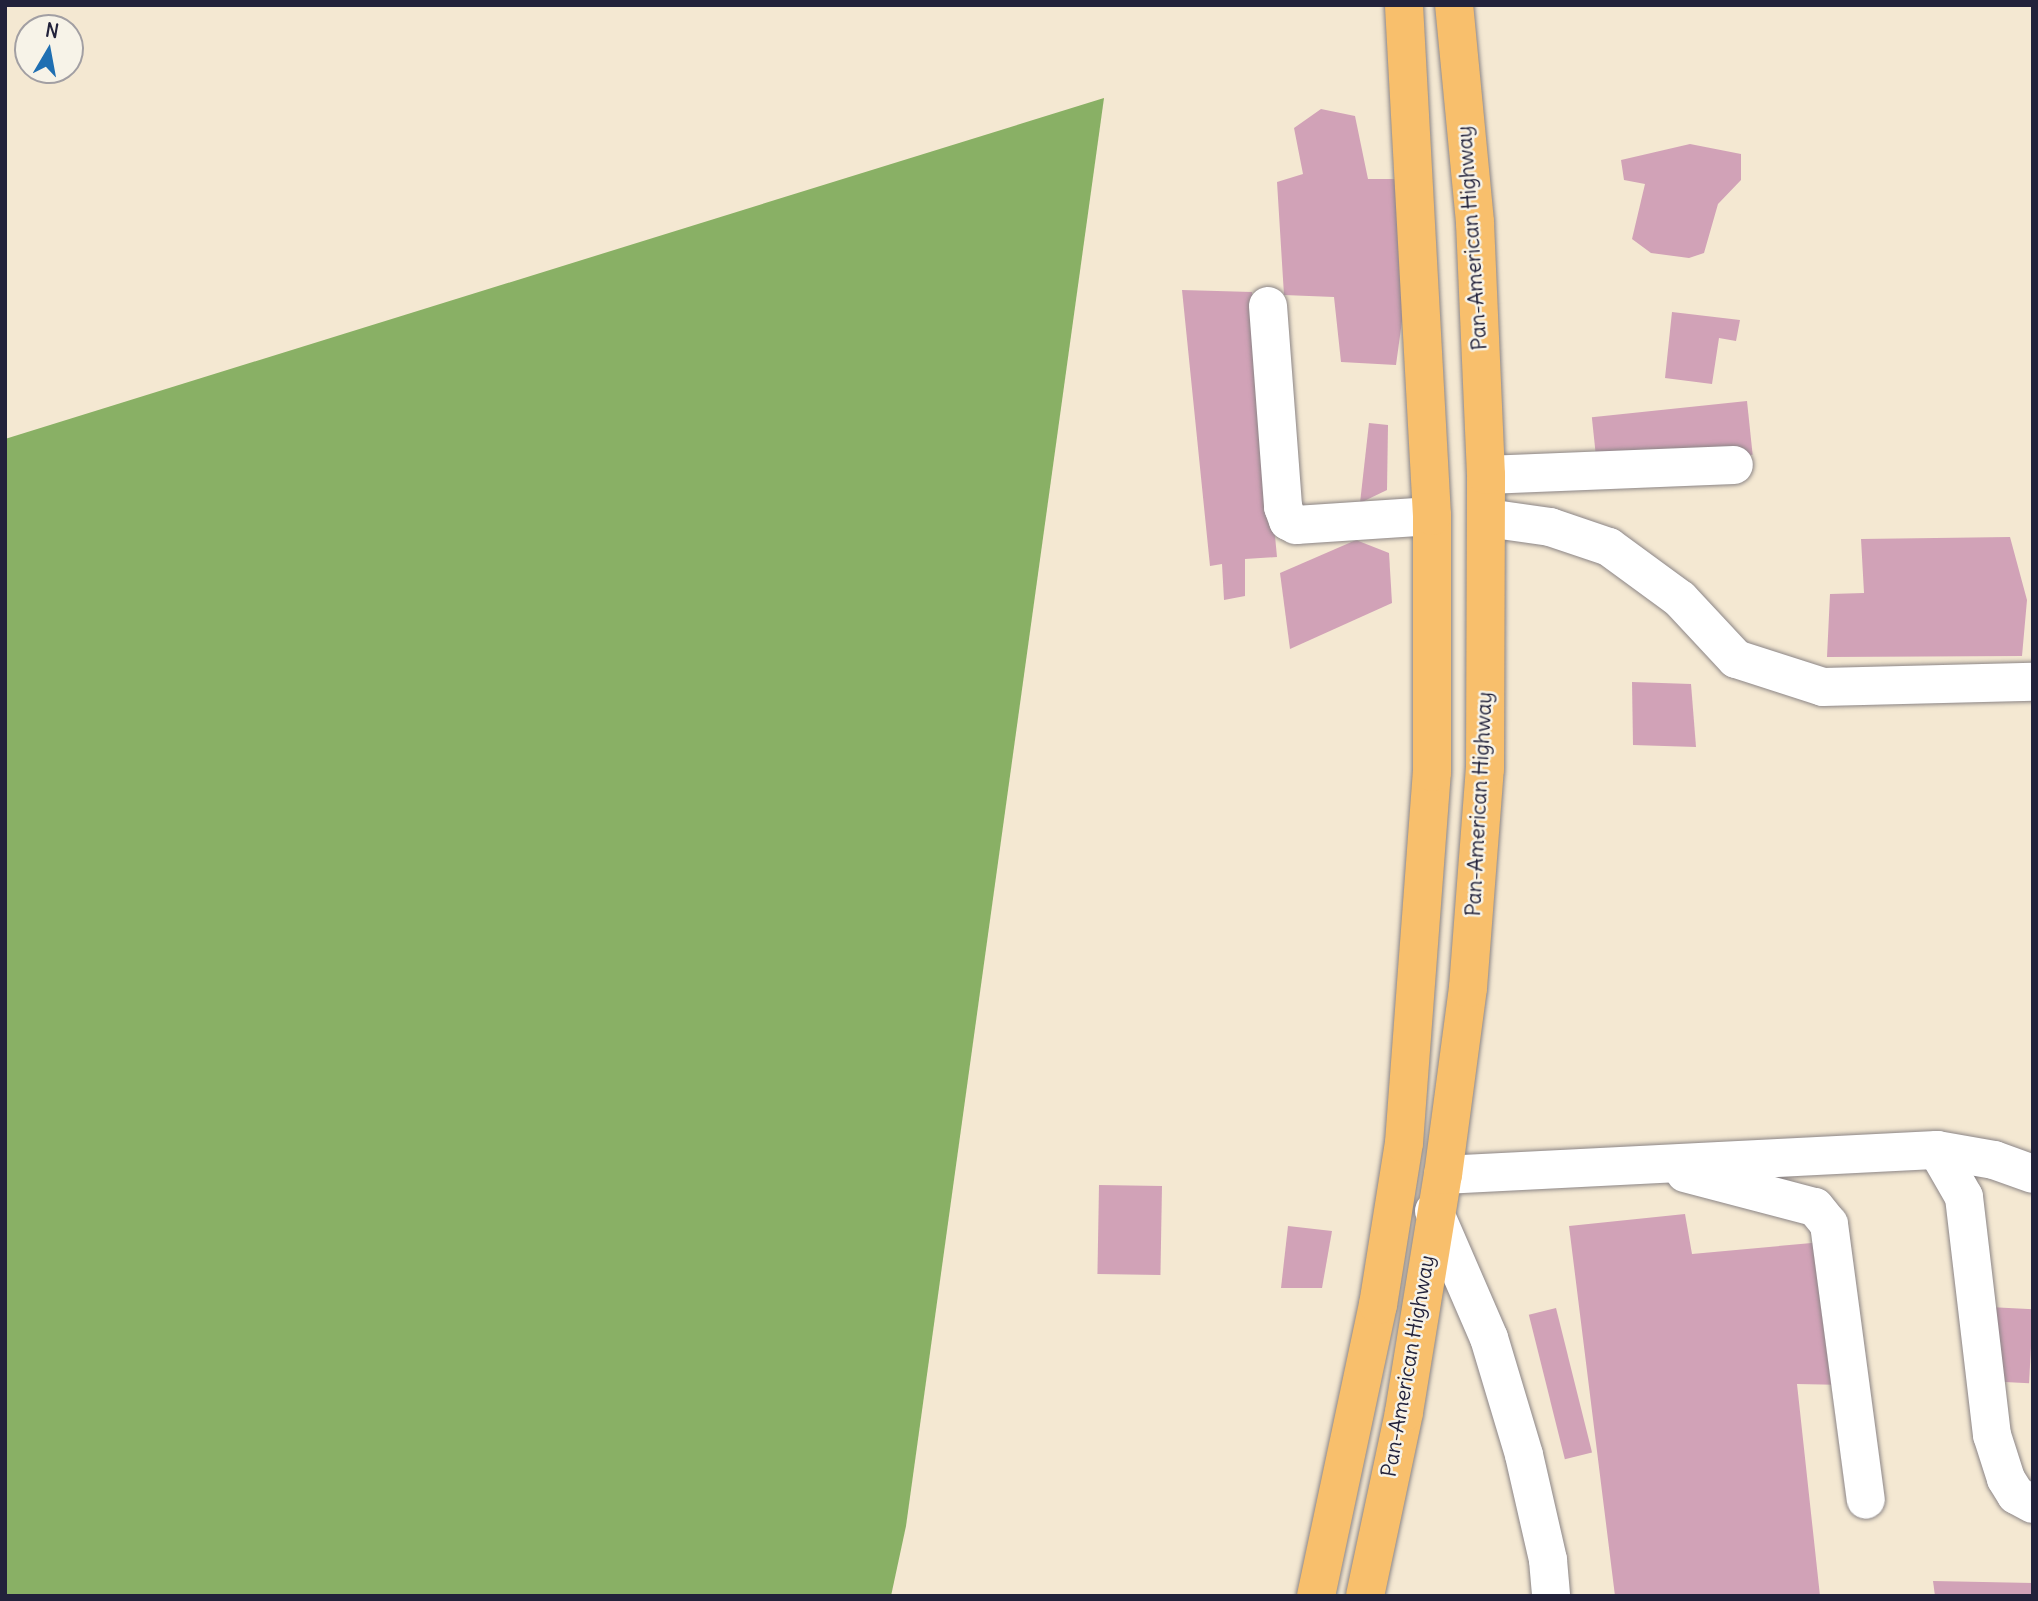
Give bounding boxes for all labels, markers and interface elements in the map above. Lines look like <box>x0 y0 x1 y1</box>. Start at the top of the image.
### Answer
north arrow <box>14 14 84 84</box>
text: N <box>44 17 61 43</box>
street label: Pan-American Highway <box>1452 125 1492 351</box>
street label: Pan-American Highway <box>1461 691 1497 917</box>
street label: Pan-American Highway <box>1376 1253 1440 1479</box>

